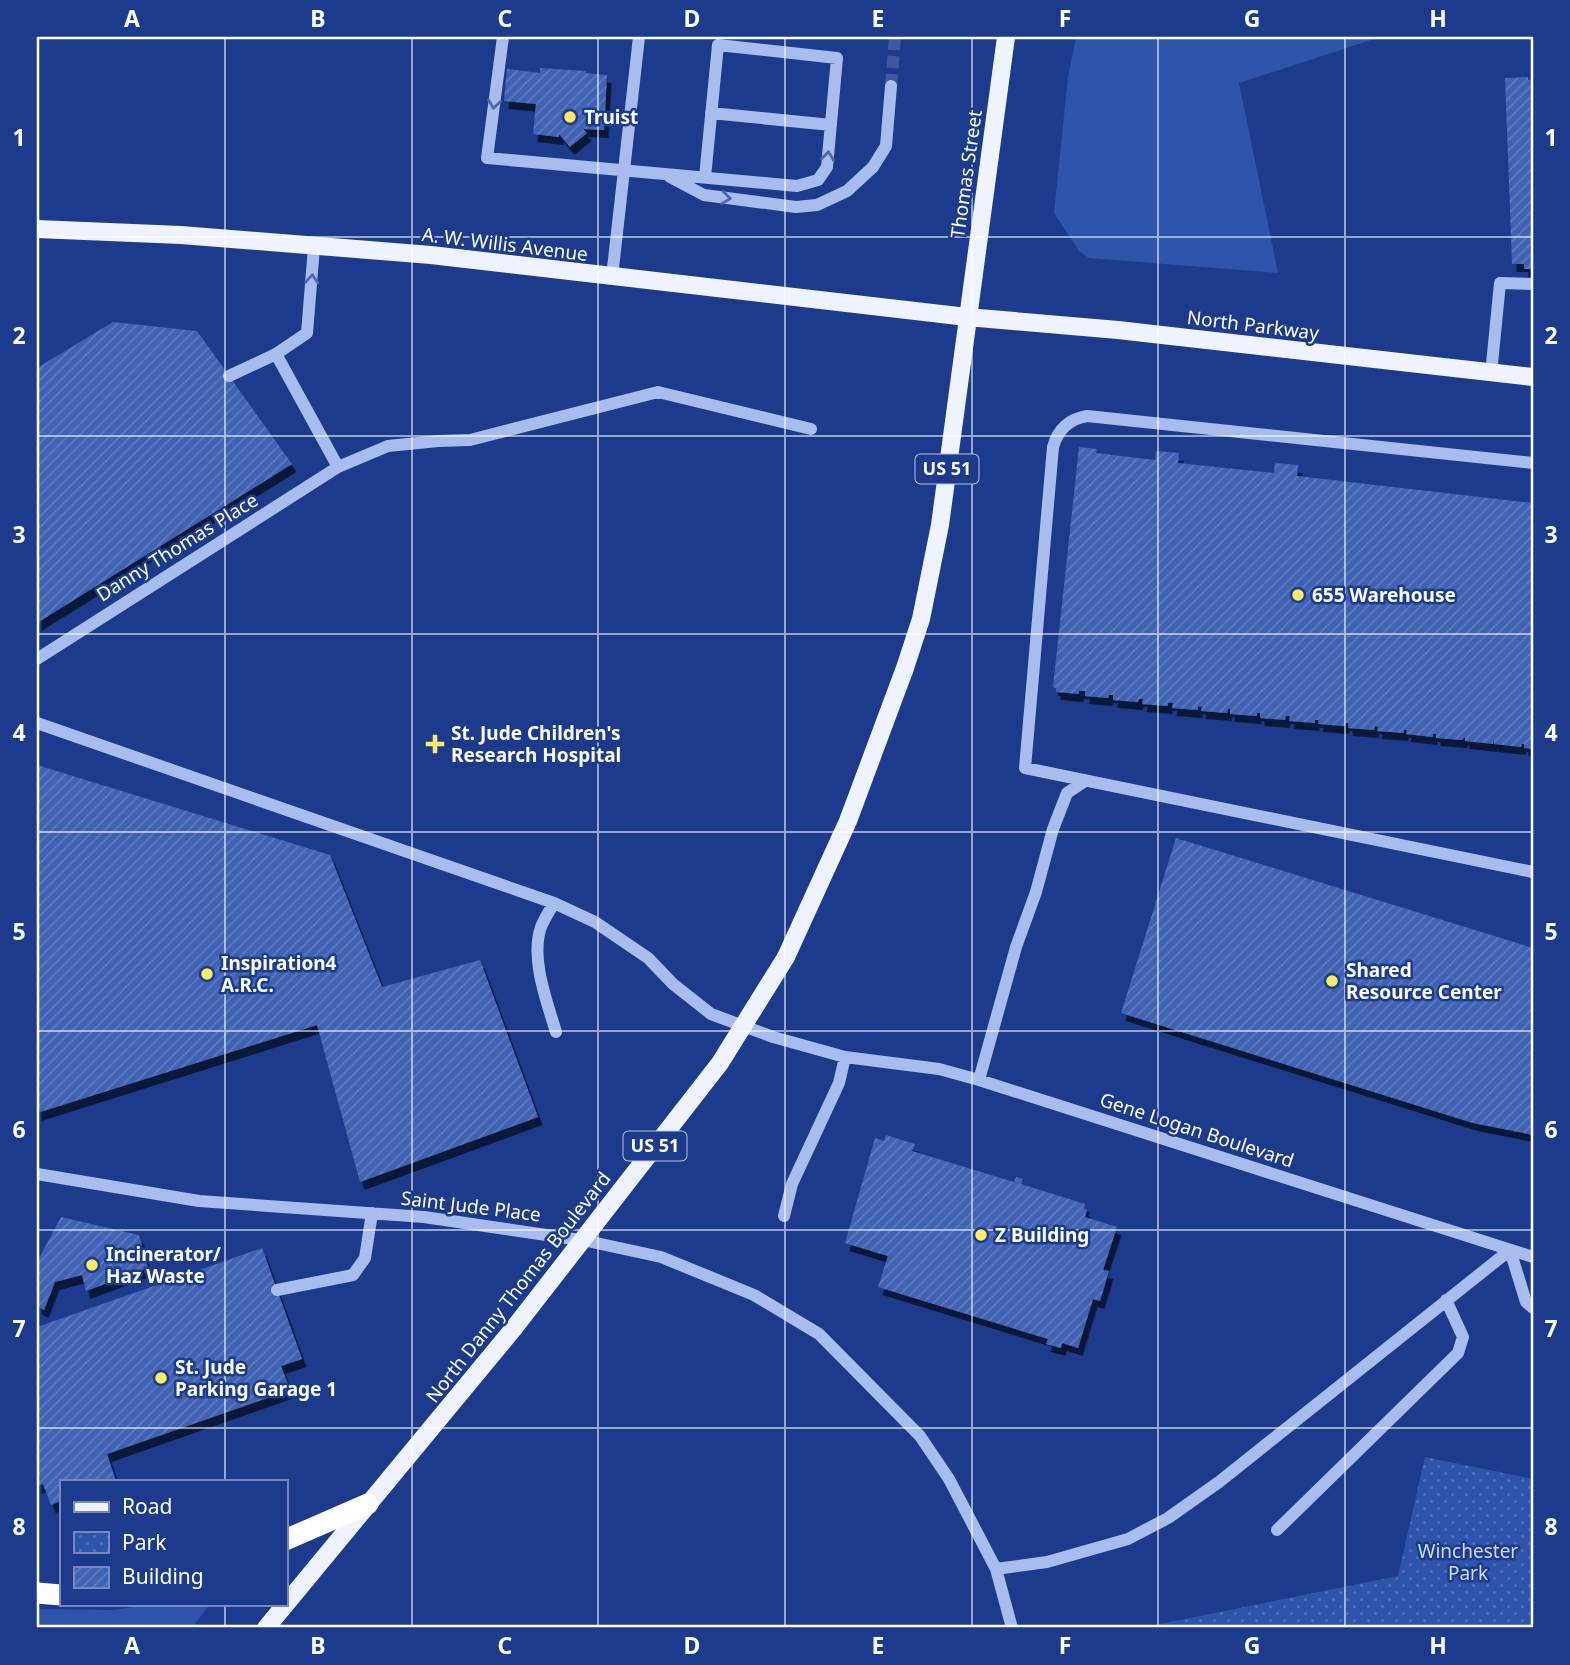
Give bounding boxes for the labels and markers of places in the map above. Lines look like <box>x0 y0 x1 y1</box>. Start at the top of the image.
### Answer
place label: Truist <box>584 104 638 130</box>
marker: Truist <box>562 109 578 125</box>
place label: 655 Warehouse <box>1312 582 1456 608</box>
marker: 655 Warehouse <box>1290 587 1306 603</box>
place label: St. Jude Children's Research Hospital <box>451 720 621 768</box>
marker: St. Jude Children's Research Hospital <box>425 734 445 754</box>
place label: Inspiration4 A.R.C. <box>221 950 337 998</box>
place label: Shared Resource Center <box>1346 957 1502 1005</box>
marker: Inspiration4 A.R.C. <box>199 966 215 982</box>
marker: Shared Resource Center <box>1324 973 1340 989</box>
place label: Z Building <box>995 1222 1089 1248</box>
marker: Z Building <box>973 1227 989 1243</box>
place label: Incinerator/ Haz Waste <box>106 1241 221 1289</box>
marker: Incinerator/ Haz Waste <box>84 1257 100 1273</box>
place label: St. Jude Parking Garage 1 <box>175 1354 337 1402</box>
marker: St. Jude Parking Garage 1 <box>153 1370 169 1386</box>

